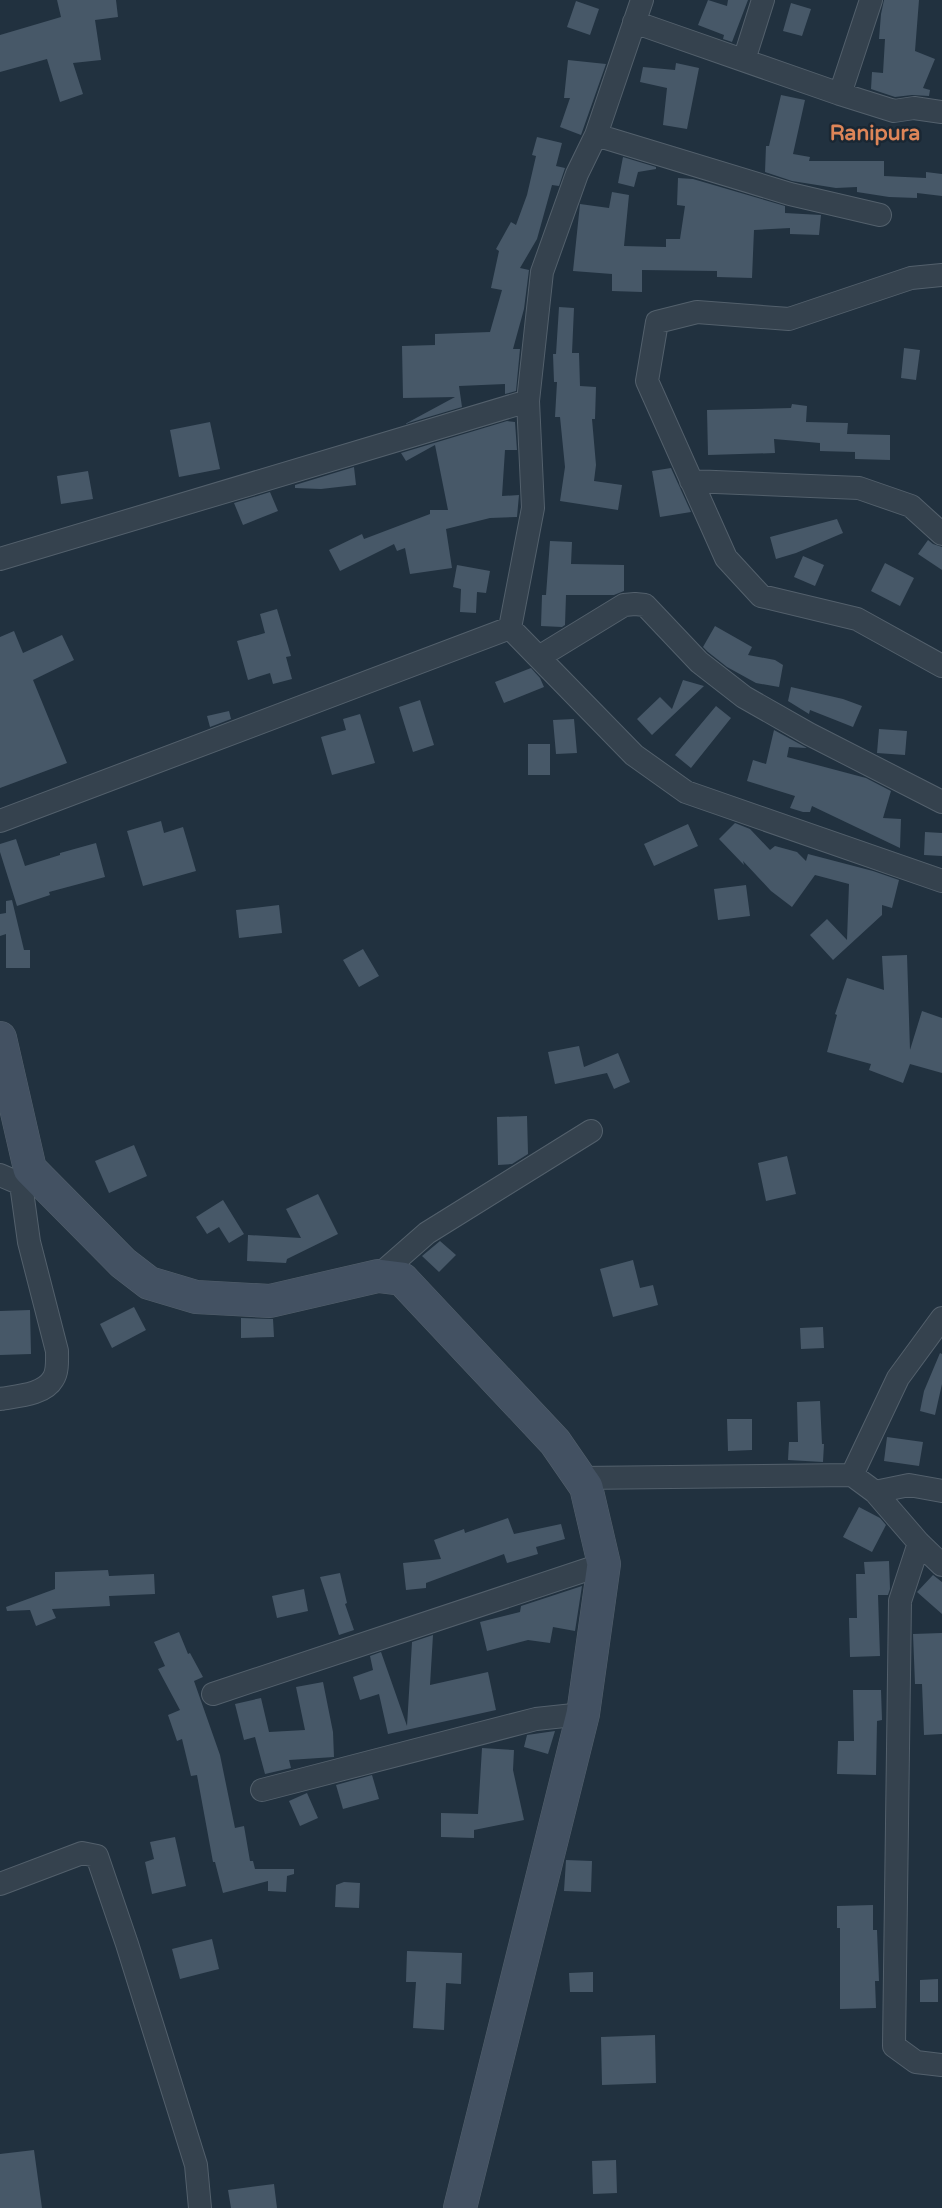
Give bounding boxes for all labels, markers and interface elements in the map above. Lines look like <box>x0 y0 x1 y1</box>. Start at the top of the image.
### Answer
district label: Ranipura <box>830 121 920 146</box>

